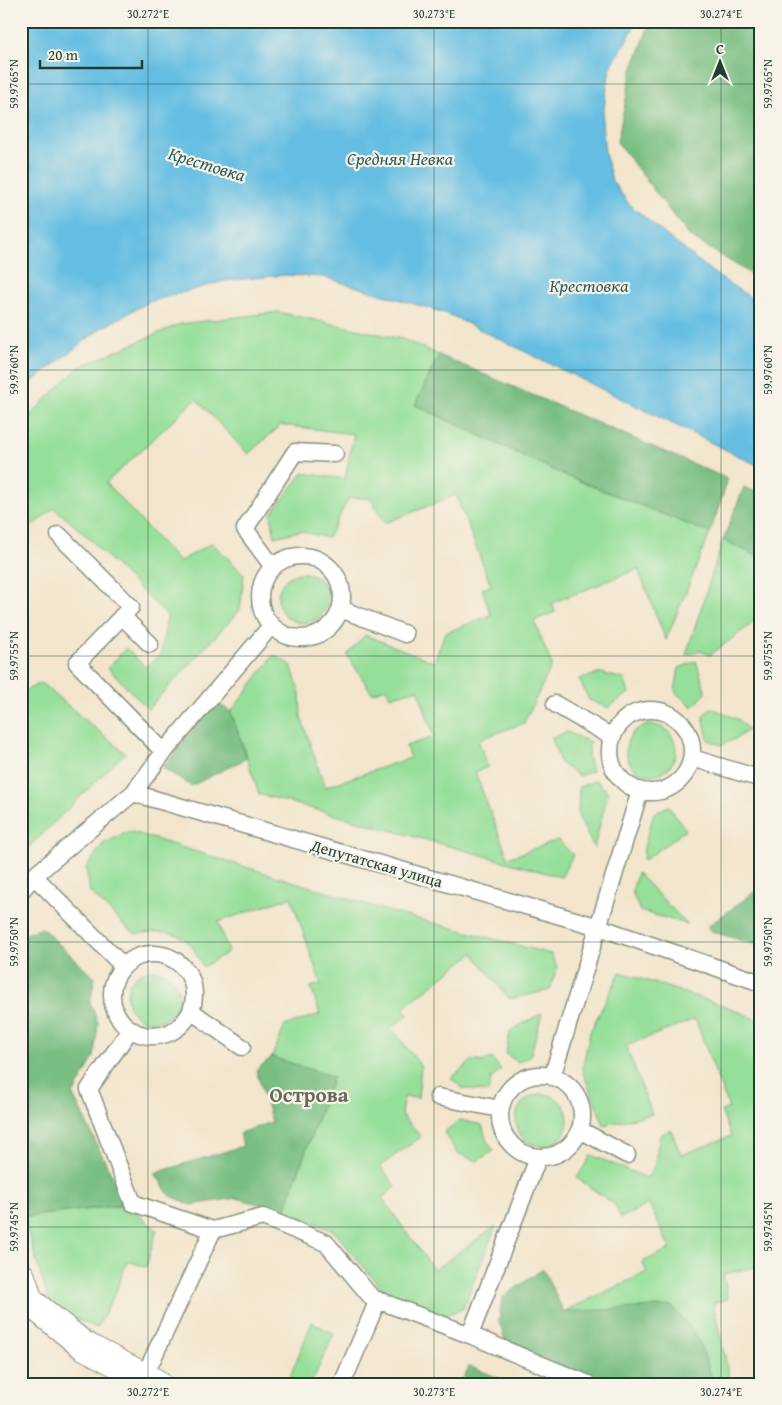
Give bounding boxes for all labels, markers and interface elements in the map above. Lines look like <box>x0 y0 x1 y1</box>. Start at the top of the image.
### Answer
text: 30.272°E <box>127 5 169 22</box>
text: 30.273°E <box>413 5 455 22</box>
text: 30.274°E <box>700 5 742 22</box>
scale bar <box>40 38 142 70</box>
north arrow <box>694 38 744 88</box>
text: С <box>716 39 724 59</box>
text: 20 m <box>48 44 79 65</box>
text: 59.9765°N <box>5 59 22 109</box>
text: 59.9765°N <box>759 59 776 109</box>
water label: Крестовка <box>165 140 249 189</box>
water label: Средняя Невка <box>347 145 454 172</box>
water label: Крестовка <box>549 272 629 299</box>
text: 59.9760°N <box>5 345 22 395</box>
text: 59.9760°N <box>759 345 776 395</box>
text: 59.9755°N <box>5 631 22 681</box>
text: 59.9755°N <box>759 631 776 681</box>
street label: Депутатская улица <box>307 832 446 893</box>
text: 59.9750°N <box>5 917 22 967</box>
text: 59.9750°N <box>759 917 776 967</box>
district label: Острова <box>269 1079 349 1110</box>
text: 59.9745°N <box>5 1202 22 1252</box>
text: 59.9745°N <box>759 1202 776 1252</box>
text: 30.272°E <box>127 1383 169 1400</box>
text: 30.273°E <box>413 1383 455 1400</box>
text: 30.274°E <box>700 1383 742 1400</box>

